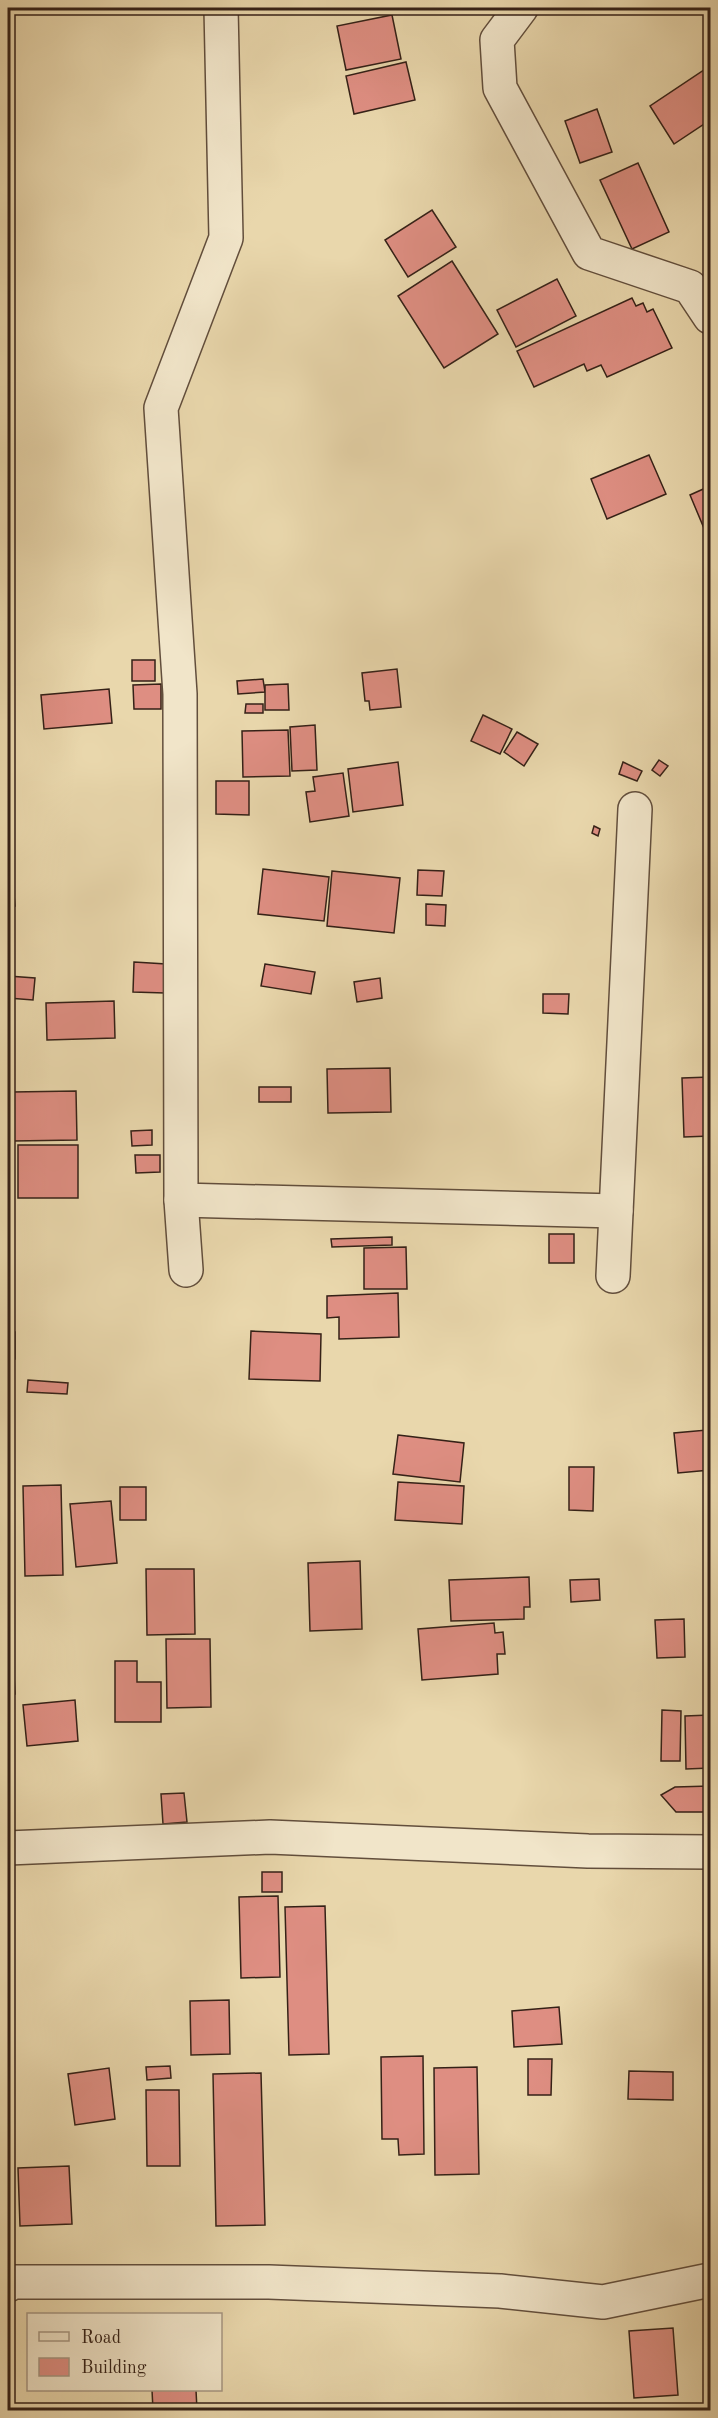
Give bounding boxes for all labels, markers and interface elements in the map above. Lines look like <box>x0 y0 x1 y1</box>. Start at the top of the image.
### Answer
legend <box>27 2313 222 2391</box>
text: Road <box>81 2329 121 2347</box>
text: Building <box>81 2359 147 2377</box>

